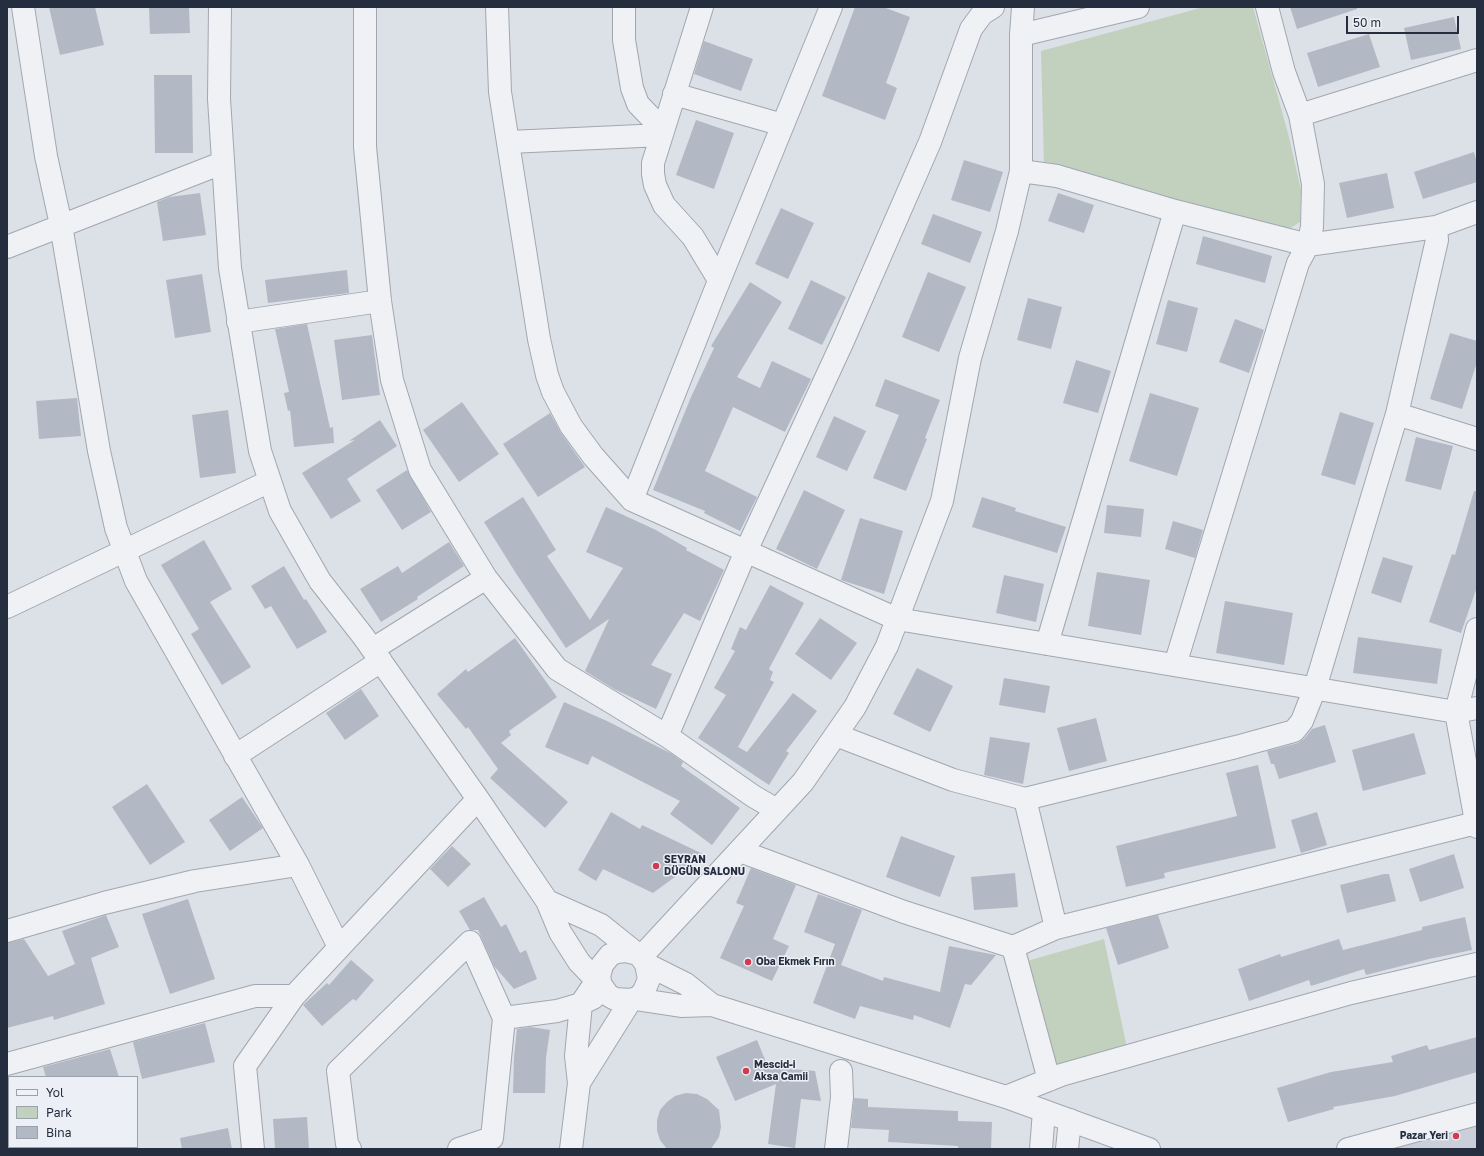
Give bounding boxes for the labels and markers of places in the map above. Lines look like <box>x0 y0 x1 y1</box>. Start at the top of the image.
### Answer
place label: SEYRAN DÜĞÜN SALONU <box>664 854 745 878</box>
marker: SEYRAN DÜĞÜN SALONU <box>651 861 661 871</box>
place label: Oba Ekmek Fırın <box>756 956 835 968</box>
marker: Oba Ekmek Fırın <box>743 957 753 967</box>
place label: Mescid-i Aksa Camii <box>754 1059 808 1082</box>
marker: Mescid-i Aksa Camii <box>741 1066 751 1076</box>
place label: Pazar Yeri <box>1400 1130 1448 1142</box>
marker: Pazar Yeri <box>1451 1131 1461 1141</box>

